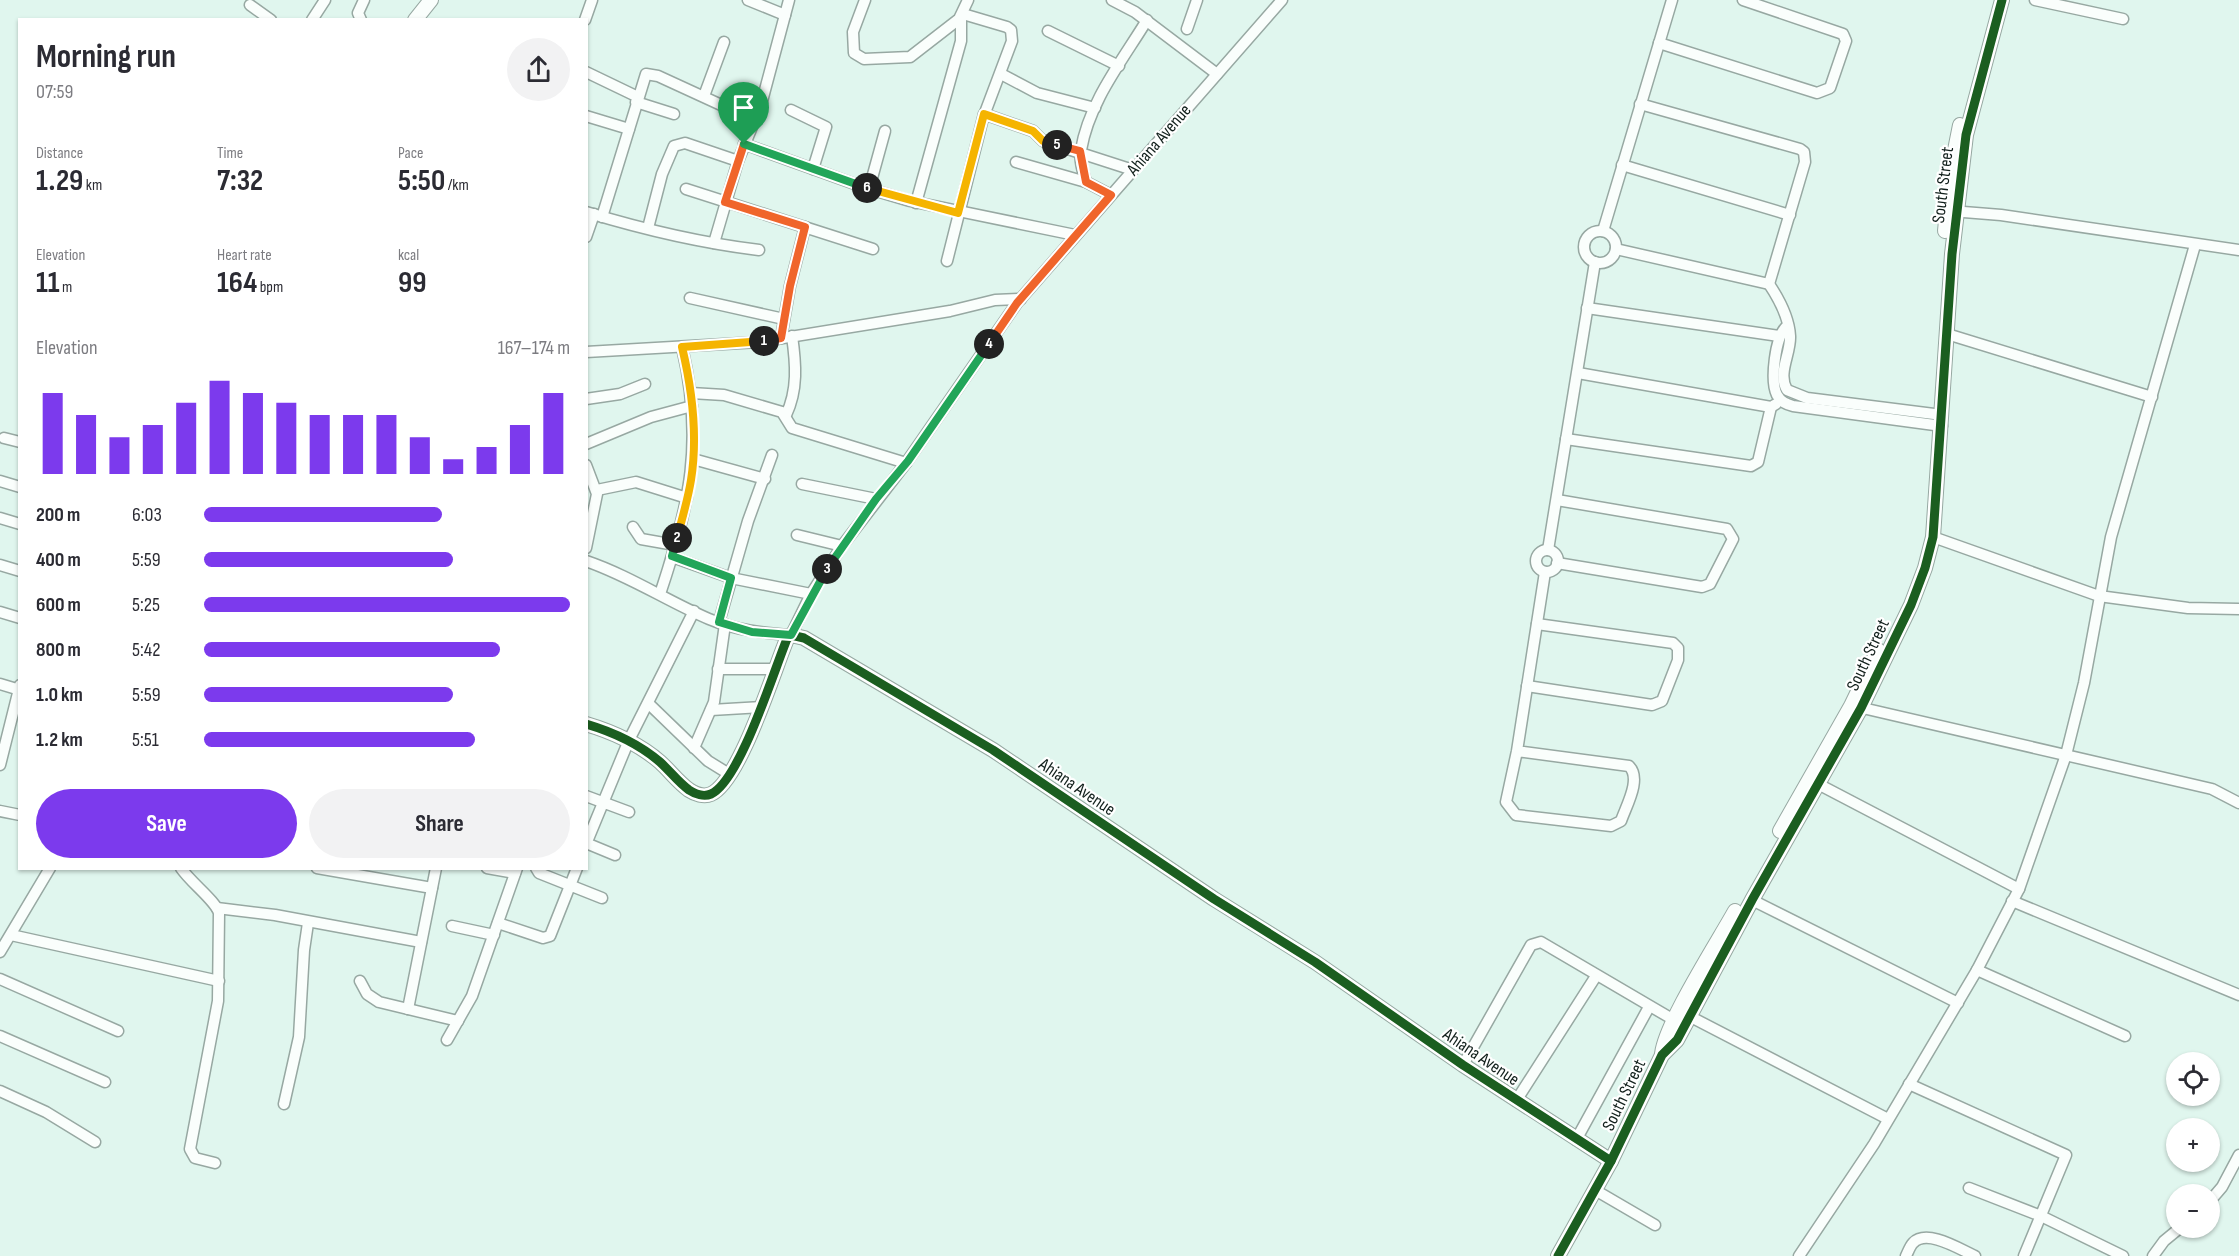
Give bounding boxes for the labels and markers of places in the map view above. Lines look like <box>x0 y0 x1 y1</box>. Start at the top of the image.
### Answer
pin <box>718 82 769 144</box>
pin: 5 <box>1042 130 1072 160</box>
pin: 6 <box>852 173 882 203</box>
pin: 1 <box>749 326 779 356</box>
pin: 4 <box>974 329 1004 359</box>
pin: 2 <box>662 523 692 553</box>
pin: 3 <box>812 554 842 584</box>

